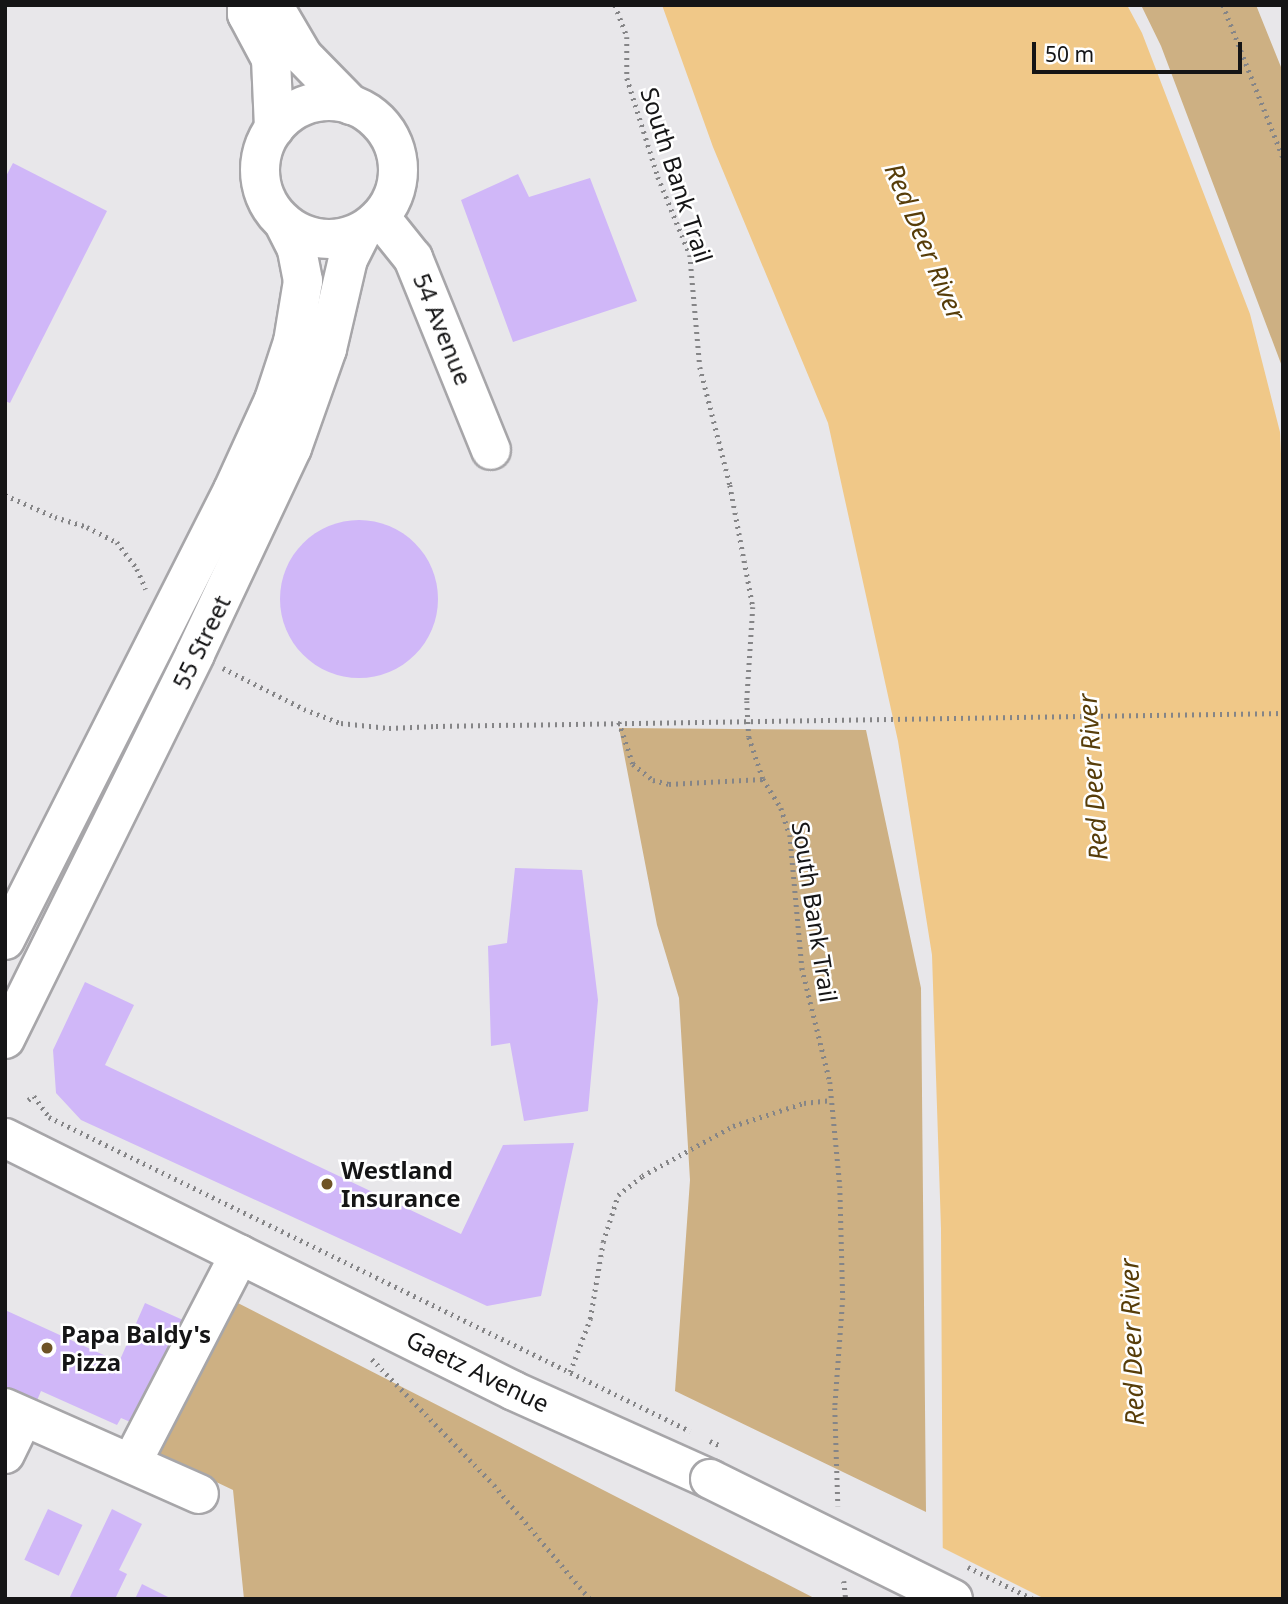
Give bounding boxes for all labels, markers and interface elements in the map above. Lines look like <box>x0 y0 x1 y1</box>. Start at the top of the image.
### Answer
scale bar <box>1036 28 1246 72</box>
text: 50 m <box>1045 40 1094 68</box>
street label: South Bank Trail <box>635 84 719 266</box>
water label: Red Deer River <box>878 159 972 325</box>
street label: 54 Avenue <box>408 269 478 389</box>
street label: 55 Street <box>166 590 236 694</box>
water label: Red Deer River <box>1072 693 1114 861</box>
street label: South Bank Trail <box>786 820 844 1004</box>
place label: Westland Insurance <box>341 1156 461 1212</box>
marker: Westland Insurance <box>319 1176 335 1192</box>
water label: Red Deer River <box>1113 1258 1151 1426</box>
place label: Papa Baldy's Pizza <box>61 1320 211 1376</box>
street label: Gaetz Avenue <box>402 1324 554 1418</box>
marker: Papa Baldy's Pizza <box>39 1340 55 1356</box>

